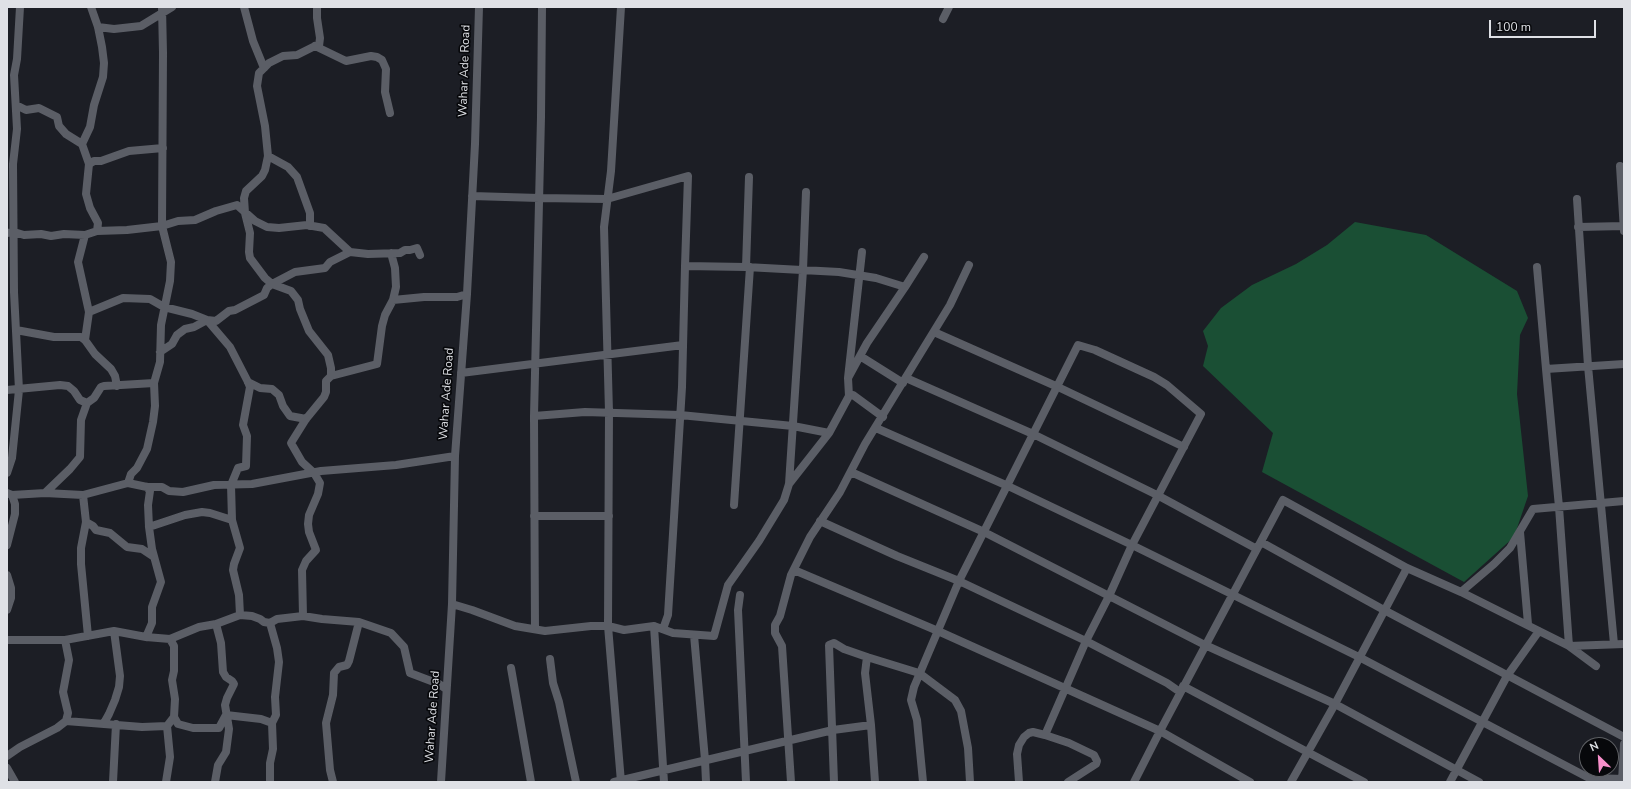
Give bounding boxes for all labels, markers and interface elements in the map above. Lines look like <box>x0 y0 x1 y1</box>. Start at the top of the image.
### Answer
scale bar <box>1491 12 1598 38</box>
text: 100 m <box>1496 19 1531 35</box>
street label: Wahar Ade Road <box>456 25 474 117</box>
street label: Wahar Ade Road <box>437 347 457 441</box>
street label: Wahar Ade Road <box>423 670 443 764</box>
north arrow <box>1579 737 1619 777</box>
text: N <box>1587 738 1601 755</box>

